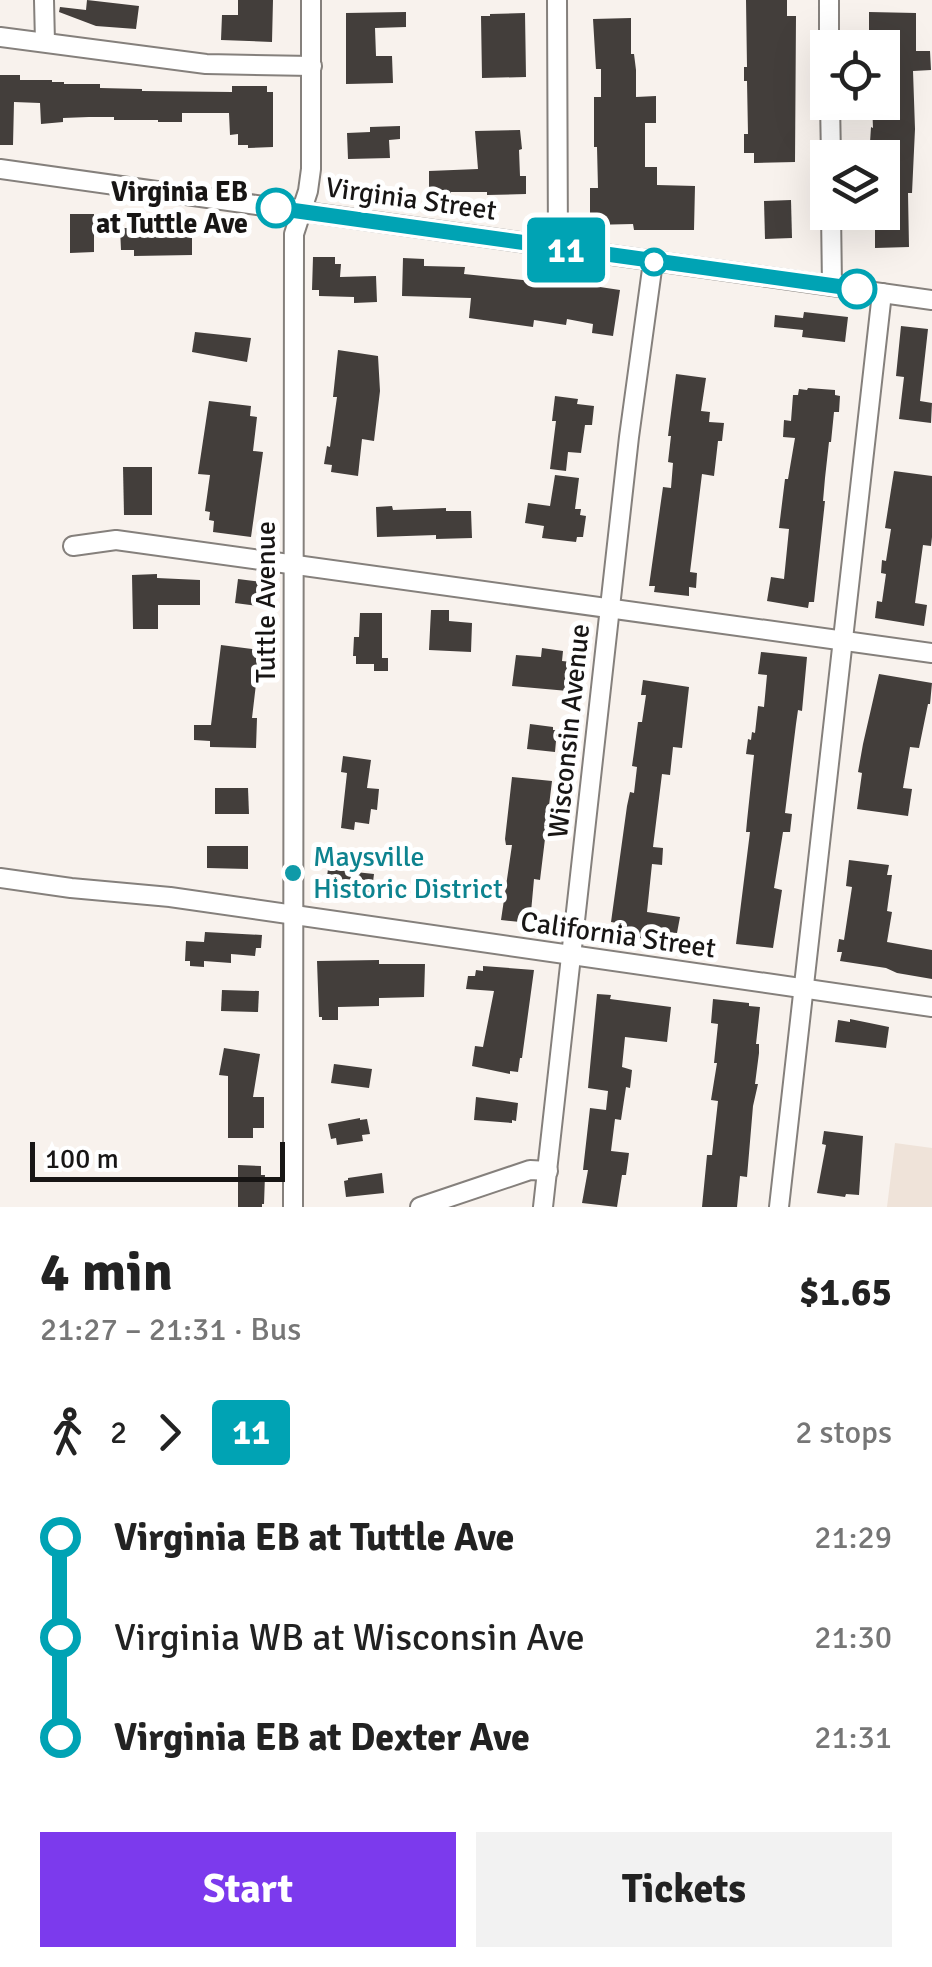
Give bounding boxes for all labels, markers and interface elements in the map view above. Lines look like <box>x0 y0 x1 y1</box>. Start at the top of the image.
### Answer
map controls <box>810 30 900 230</box>
button: locate <box>810 30 900 120</box>
button: layers <box>810 140 900 230</box>
street label: Virginia Street <box>323 170 499 228</box>
place label: Virginia EB at Tuttle Ave <box>96 175 248 241</box>
marker: Virginia EB at Tuttle Ave <box>257 189 295 227</box>
line badge: 11 <box>521 218 611 282</box>
text: 11 <box>547 229 585 272</box>
unlabelled marker <box>641 249 667 275</box>
unlabelled marker <box>838 270 876 308</box>
street label: Tuttle Avenue <box>249 521 283 683</box>
street label: Wisconsin Avenue <box>541 622 597 840</box>
place label: Maysville Historic District <box>313 840 503 906</box>
marker: Maysville Historic District <box>282 862 304 884</box>
street label: California Street <box>518 904 718 966</box>
scale bar <box>30 1137 285 1182</box>
text: 100 m <box>45 1142 119 1176</box>
text: 4 min <box>40 1238 173 1306</box>
text: $1.65 <box>799 1269 892 1316</box>
text: 21:27 – 21:31 · Bus <box>40 1310 301 1349</box>
icon: walk <box>40 1405 95 1460</box>
icon: forward <box>142 1405 197 1460</box>
text: 11 <box>232 1411 270 1454</box>
text: 2 <box>110 1413 127 1452</box>
text: 2 stops <box>795 1413 892 1452</box>
text: Virginia EB at Tuttle Ave <box>114 1514 514 1561</box>
text: 21:29 <box>814 1518 892 1557</box>
text: Virginia WB at Wisconsin Ave <box>114 1614 585 1661</box>
text: 21:30 <box>814 1618 892 1657</box>
text: Virginia EB at Dexter Ave <box>114 1714 530 1761</box>
text: 21:31 <box>814 1718 892 1757</box>
button: Start <box>40 1832 456 1947</box>
button: Tickets <box>476 1832 892 1947</box>

